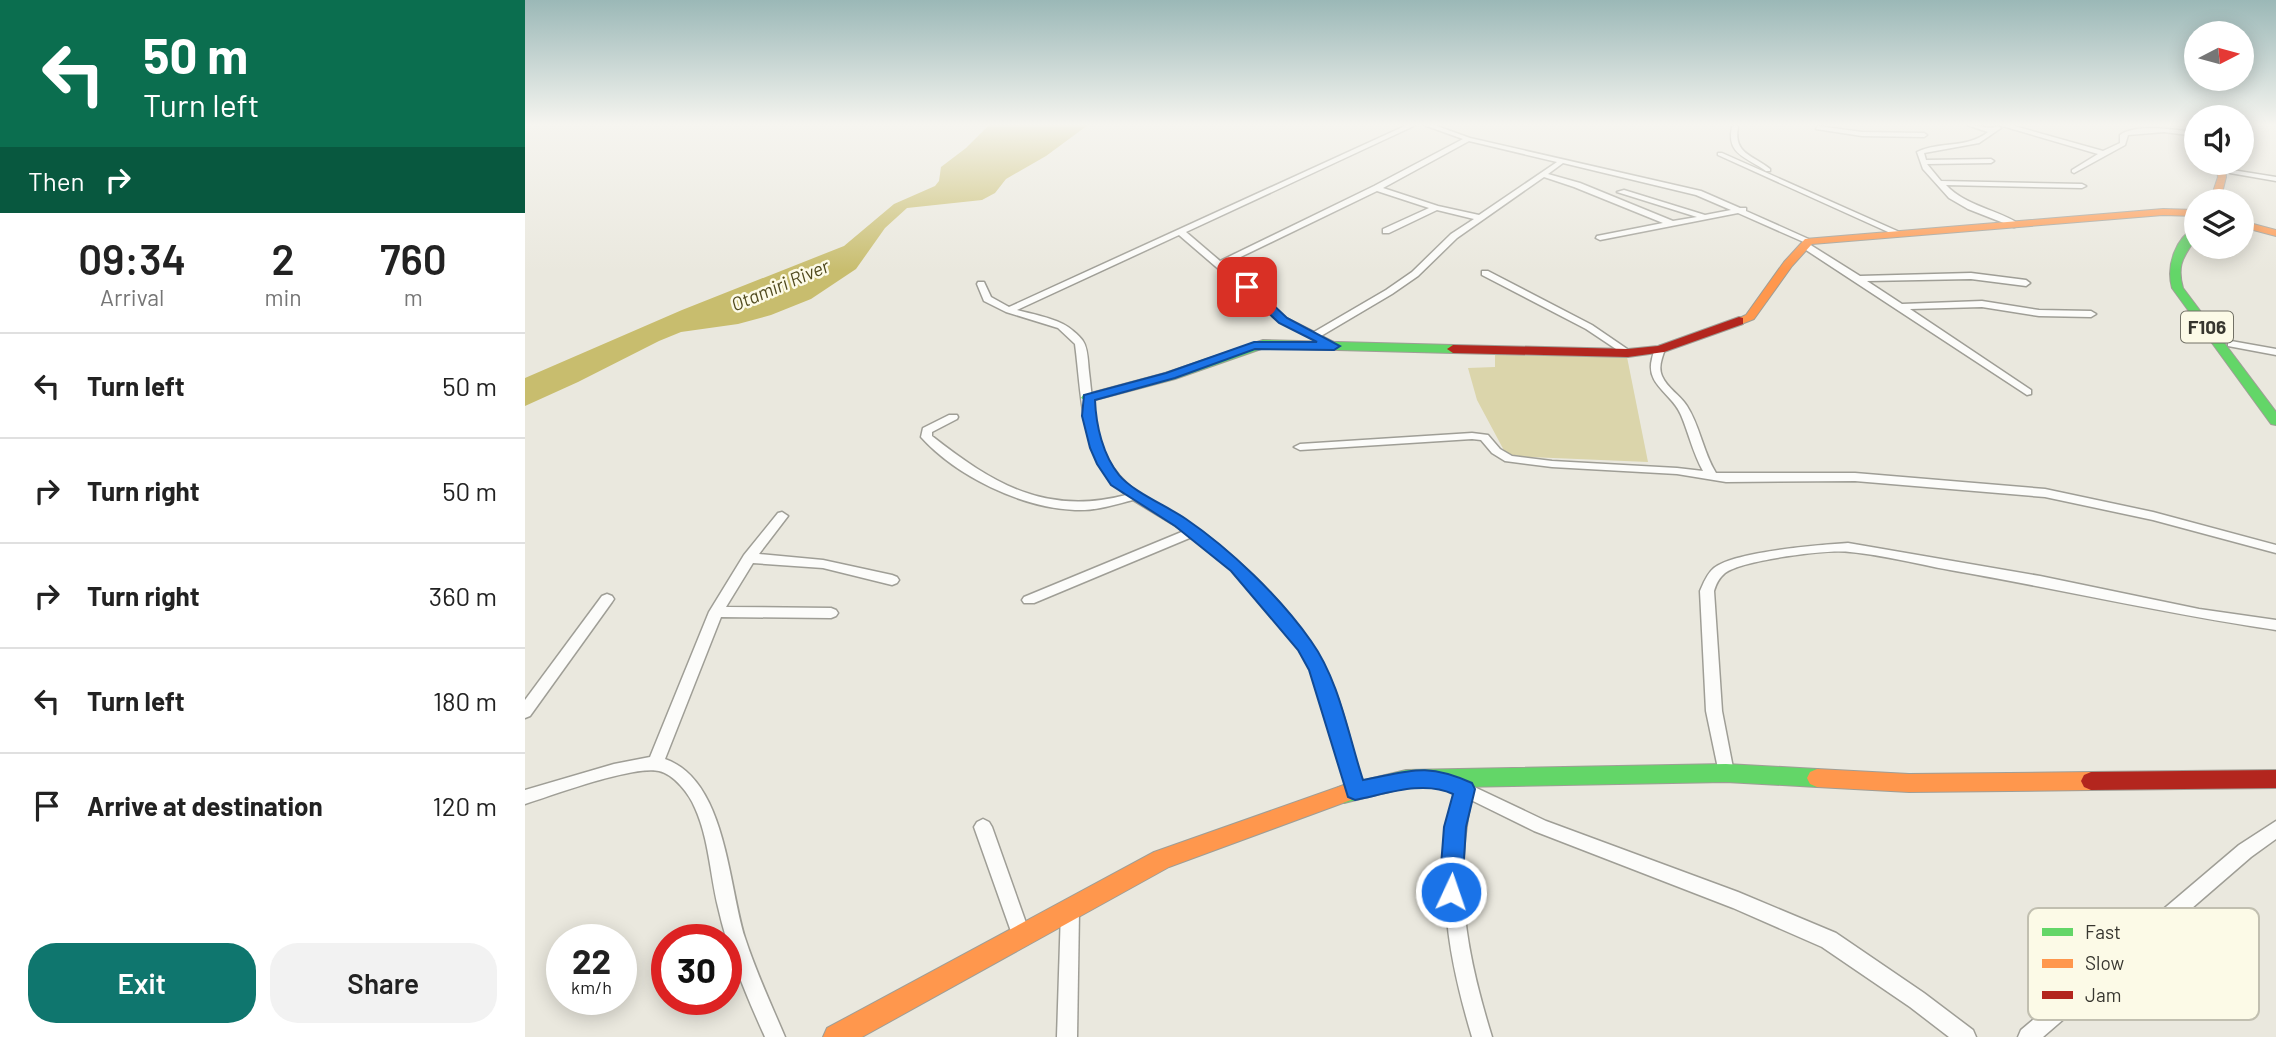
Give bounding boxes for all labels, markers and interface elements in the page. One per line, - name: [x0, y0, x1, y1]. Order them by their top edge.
- north arrow: [2184, 21, 2254, 91]
- map controls: [2184, 21, 2254, 259]
- text: 50 m: [143, 25, 248, 84]
- icon: left: [28, 28, 119, 119]
- text: Turn left: [143, 85, 260, 123]
- button: sound: [2184, 105, 2254, 175]
- icon: right: [99, 161, 137, 199]
- text: Then: [28, 165, 85, 196]
- button: layers: [2184, 189, 2254, 259]
- text: 09:34: [78, 233, 186, 283]
- text: 2: [272, 233, 295, 283]
- text: 760: [380, 233, 447, 283]
- water label: Otamiri River: [727, 253, 833, 315]
- pin: [1217, 257, 1277, 317]
- icon: arrive: [1228, 268, 1266, 306]
- text: Arrival: [100, 283, 164, 311]
- text: min: [264, 283, 302, 311]
- text: m: [404, 283, 423, 311]
- road number: F106: [2181, 312, 2233, 342]
- icon: left: [28, 367, 66, 405]
- text: Turn left: [87, 370, 185, 401]
- text: 50 m: [442, 370, 497, 401]
- icon: right: [28, 472, 66, 510]
- text: Turn right: [87, 475, 200, 506]
- text: 50 m: [442, 475, 497, 506]
- icon: right: [28, 577, 66, 615]
- text: Turn right: [87, 580, 200, 611]
- text: 360 m: [429, 580, 497, 611]
- icon: left: [28, 682, 66, 720]
- text: Turn left: [87, 685, 185, 716]
- text: 180 m: [433, 685, 497, 716]
- icon: arrive: [28, 787, 66, 825]
- text: Arrive at destination: [87, 790, 323, 821]
- text: 120 m: [433, 790, 497, 821]
- position arrow: [1414, 855, 1488, 929]
- legend: [2028, 908, 2259, 1020]
- text: Fast: [2085, 920, 2121, 943]
- speed limit sign: 30: [651, 924, 742, 1015]
- text: 22: [572, 939, 611, 981]
- button: Exit: [28, 943, 256, 1023]
- button: Share: [270, 943, 497, 1023]
- text: Slow: [2085, 951, 2124, 974]
- text: km/h: [571, 976, 612, 998]
- text: Jam: [2085, 983, 2121, 1006]

